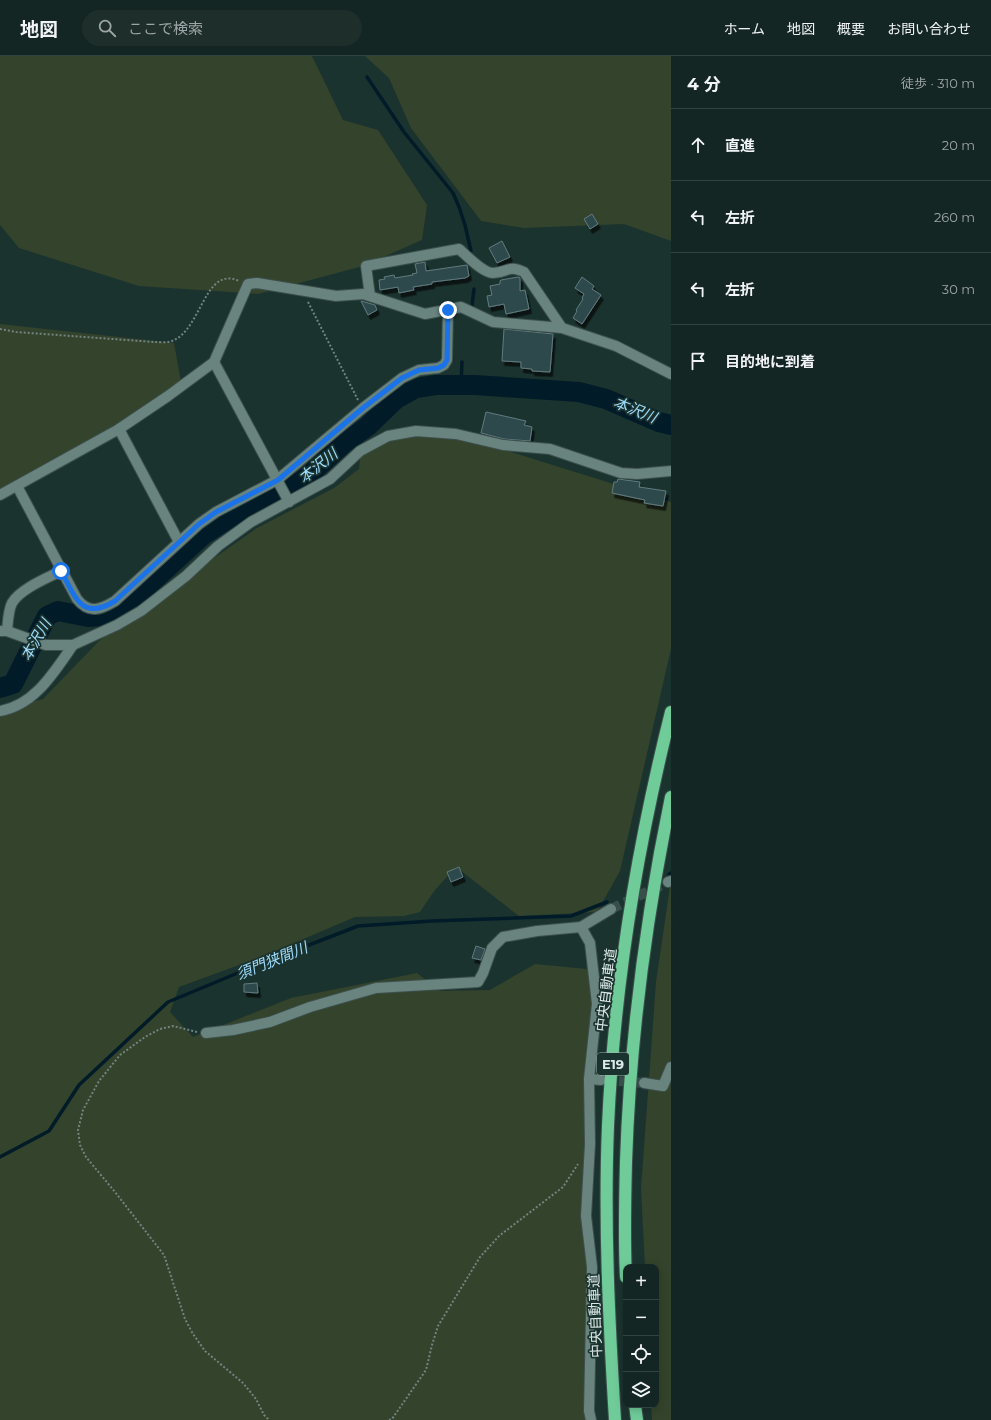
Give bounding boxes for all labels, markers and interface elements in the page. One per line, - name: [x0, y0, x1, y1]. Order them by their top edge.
- search box: [82, 10, 362, 46]
- icon: search: [96, 17, 118, 39]
- text: 地図: [20, 18, 58, 41]
- text: ここで検索: [128, 19, 203, 38]
- text: ホーム: [723, 20, 765, 38]
- text: 地図: [787, 20, 815, 38]
- text: 概要: [837, 20, 865, 38]
- text: お問い合わせ: [887, 20, 971, 38]
- text: 4 分: [687, 74, 721, 94]
- text: 徒歩 · 310 m: [901, 75, 975, 91]
- icon: ahead: [687, 134, 709, 156]
- text: 直進: [725, 136, 755, 155]
- text: 20 m: [942, 137, 975, 153]
- icon: left: [687, 206, 709, 228]
- text: 左折: [725, 208, 755, 227]
- text: 260 m: [934, 209, 975, 225]
- icon: left: [687, 278, 709, 300]
- text: 左折: [725, 280, 755, 299]
- text: 30 m: [942, 281, 975, 297]
- route end: [439, 301, 457, 319]
- icon: arrive: [687, 350, 709, 372]
- text: 目的地に到着: [725, 352, 815, 371]
- water label: 本沢川: [611, 392, 661, 428]
- water label: 本沢川: [294, 443, 343, 487]
- route start: [52, 562, 70, 580]
- water label: 本沢川: [16, 614, 56, 664]
- water label: 須門狭間川: [233, 937, 312, 983]
- street label: 中央自動車道: [592, 947, 620, 1033]
- road number: E19: [597, 1053, 629, 1075]
- map controls: [623, 1264, 659, 1408]
- button: +: [623, 1264, 659, 1300]
- street label: 中央自動車道: [585, 1274, 605, 1358]
- button: −: [623, 1300, 659, 1336]
- button: locate: [623, 1336, 659, 1372]
- button: layers: [623, 1372, 659, 1408]

